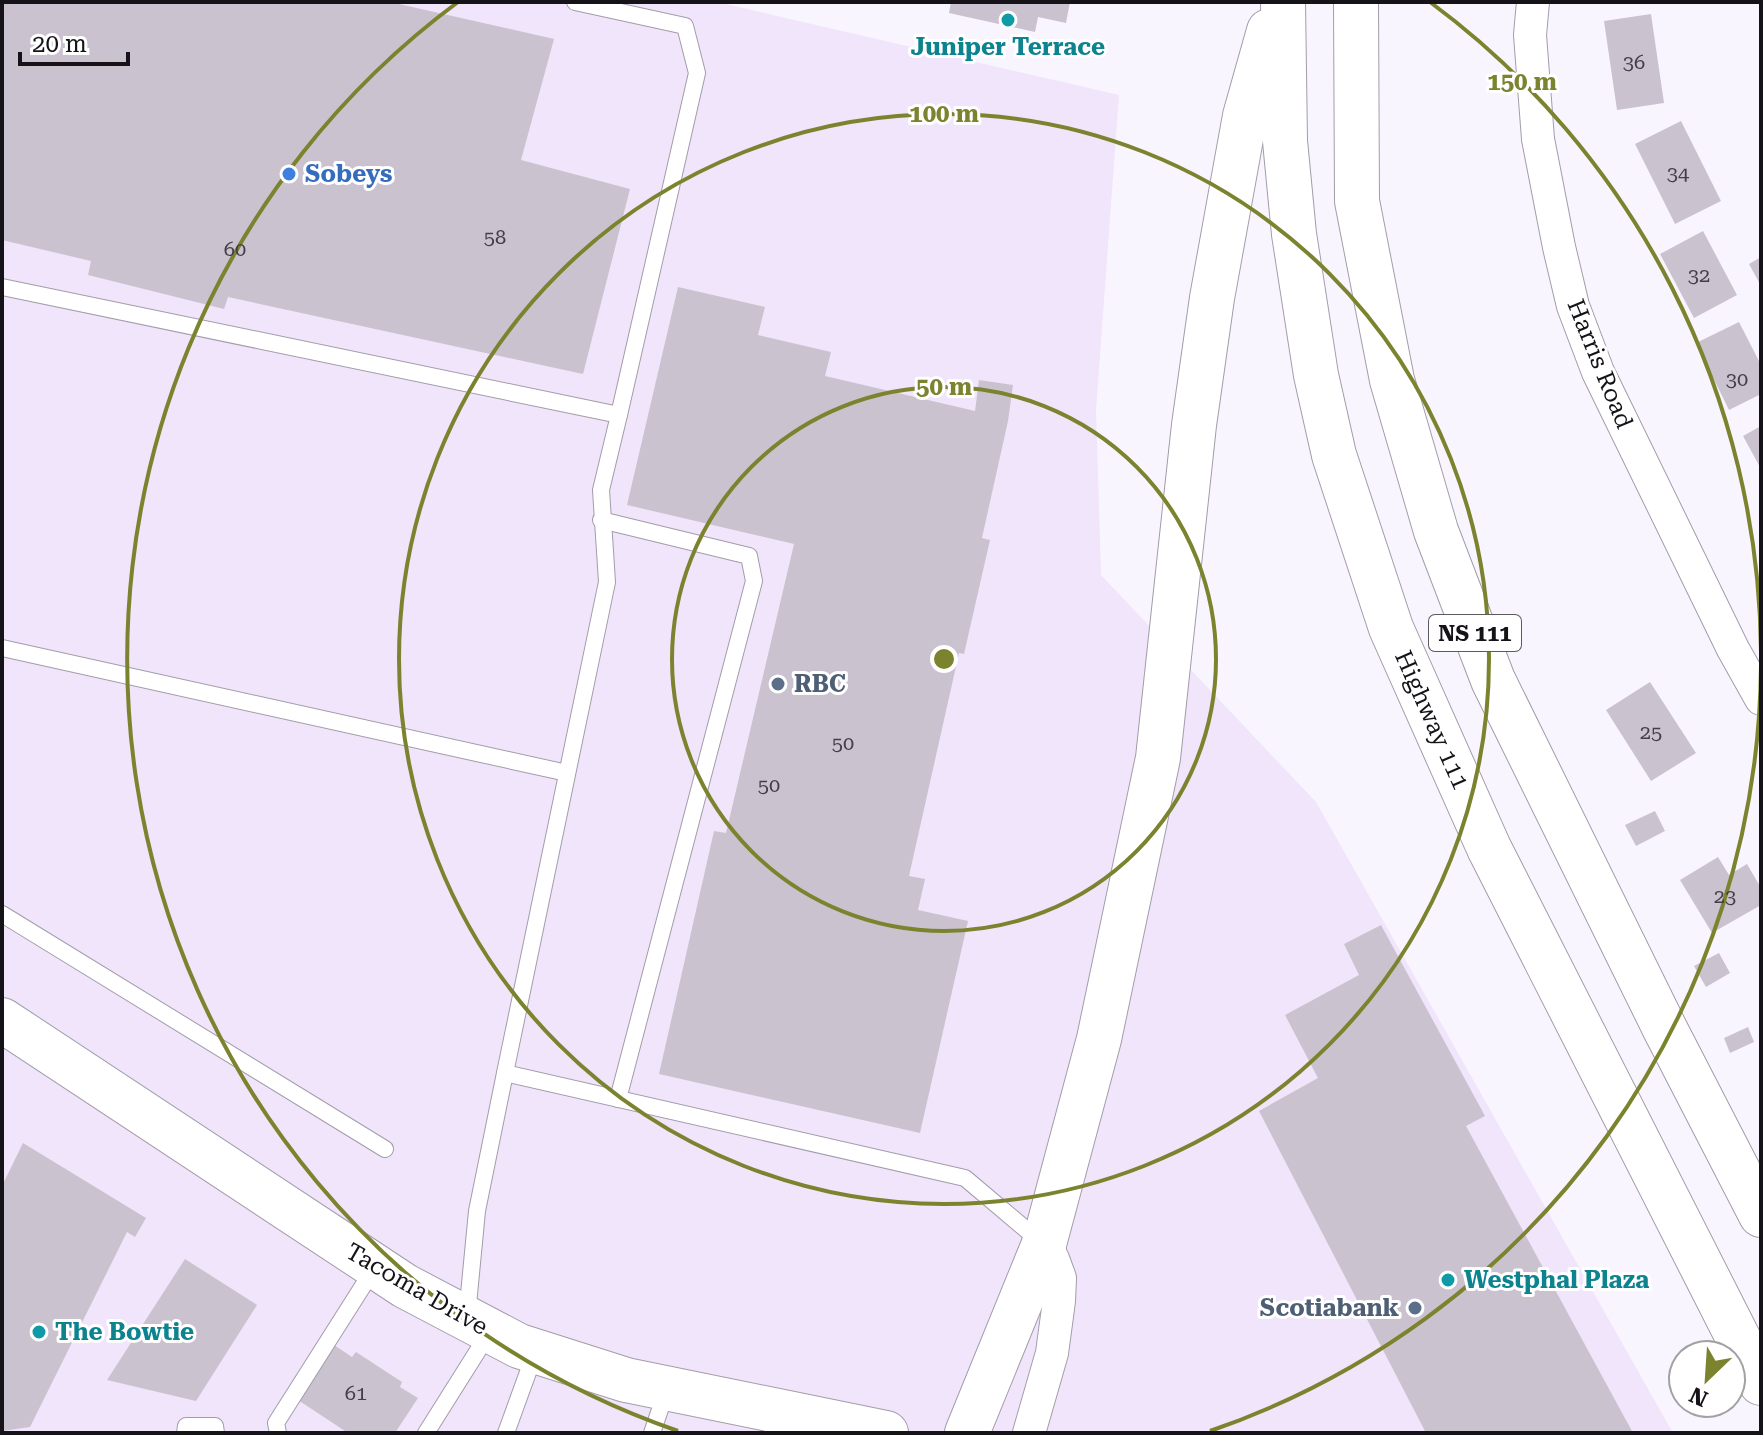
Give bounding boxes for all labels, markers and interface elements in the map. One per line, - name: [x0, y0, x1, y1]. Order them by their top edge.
- marker: Juniper Terrace: [999, 11, 1017, 29]
- scale bar: [20, 16, 128, 66]
- text: 20 m: [32, 30, 87, 58]
- place label: Juniper Terrace: [911, 33, 1105, 61]
- house number: 36: [1623, 50, 1645, 74]
- text: 150 m: [1487, 68, 1557, 96]
- text: 100 m: [909, 100, 979, 128]
- place label: Sobeys: [305, 160, 392, 188]
- house number: 34: [1667, 161, 1690, 185]
- marker: Sobeys: [280, 165, 298, 183]
- house number: 58: [484, 225, 506, 249]
- house number: 60: [224, 237, 246, 261]
- house number: 32: [1688, 263, 1710, 287]
- street label: Harris Road: [1561, 295, 1639, 433]
- house number: 30: [1726, 367, 1748, 391]
- text: 50 m: [916, 373, 972, 401]
- road number: NS 111: [1429, 615, 1521, 651]
- centre of rings: [930, 645, 958, 673]
- street label: Highway 111: [1389, 646, 1475, 794]
- place label: RBC: [794, 670, 846, 698]
- marker: RBC: [769, 675, 787, 693]
- house number: 25: [1640, 720, 1662, 744]
- house number: 50: [832, 731, 854, 755]
- house number: 50: [758, 773, 780, 797]
- house number: 23: [1714, 884, 1736, 908]
- street label: Tacoma Drive: [341, 1237, 493, 1341]
- place label: Westphal Plaza: [1464, 1266, 1649, 1294]
- marker: Westphal Plaza: [1439, 1271, 1457, 1289]
- place label: Scotiabank: [1260, 1294, 1399, 1322]
- marker: Scotiabank: [1406, 1299, 1424, 1317]
- place label: The Bowtie: [55, 1318, 194, 1346]
- marker: The Bowtie: [30, 1323, 48, 1341]
- north arrow: [1667, 1339, 1747, 1419]
- house number: 61: [345, 1381, 367, 1405]
- text: N: [1686, 1382, 1712, 1412]

